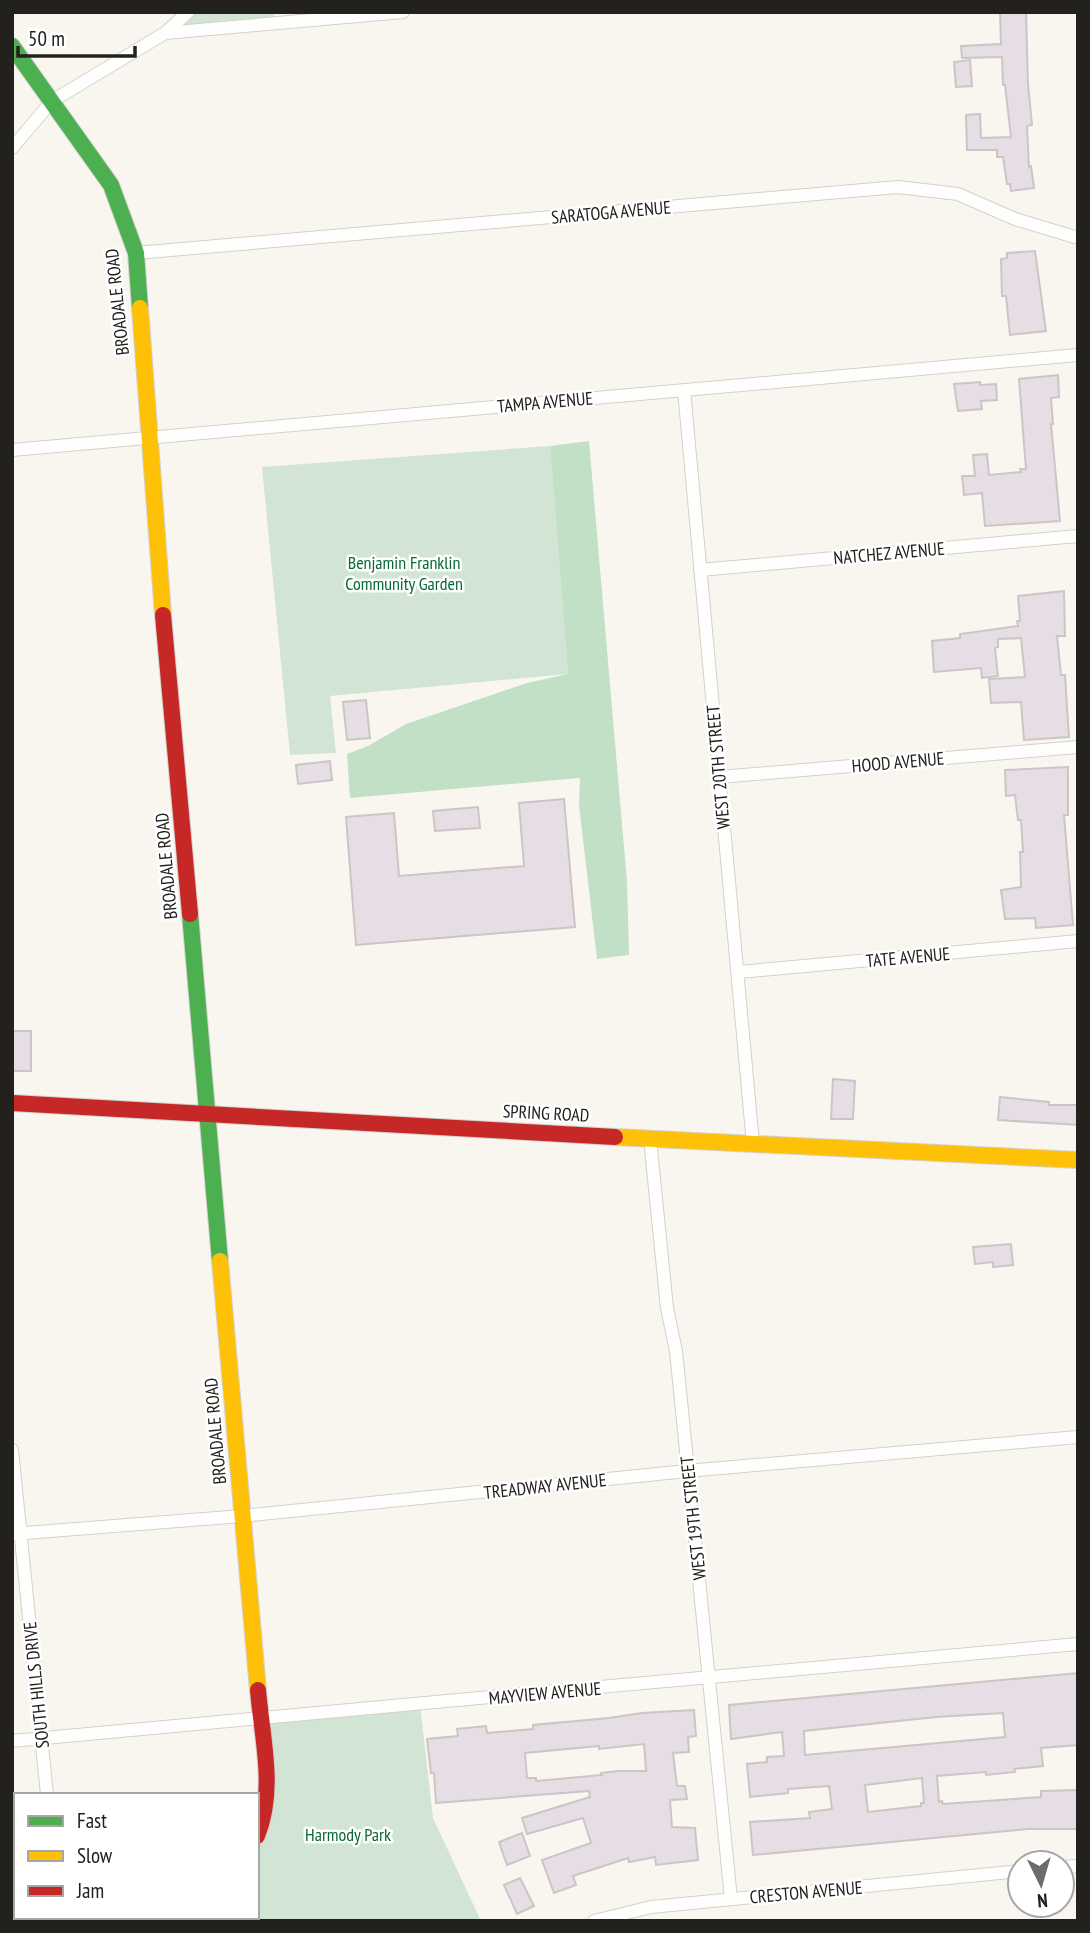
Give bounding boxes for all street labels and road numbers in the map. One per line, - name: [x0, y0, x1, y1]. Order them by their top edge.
- street label: SARATOGA AVENUE: [550, 195, 672, 229]
- street label: BROADALE ROAD: [100, 248, 134, 356]
- street label: TAMPA AVENUE: [496, 386, 594, 418]
- street label: NATCHEZ AVENUE: [832, 537, 946, 569]
- street label: WEST 20TH STREET: [701, 704, 735, 830]
- street label: HOOD AVENUE: [851, 746, 945, 778]
- street label: BROADALE ROAD: [150, 812, 182, 920]
- street label: TATE AVENUE: [865, 942, 951, 972]
- street label: SPRING ROAD: [502, 1099, 590, 1127]
- street label: BROADALE ROAD: [199, 1377, 231, 1485]
- street label: WEST 19TH STREET: [675, 1455, 711, 1581]
- street label: TREADWAY AVENUE: [483, 1468, 607, 1504]
- street label: SOUTH HILLS DRIVE: [18, 1621, 54, 1749]
- street label: MAYVIEW AVENUE: [488, 1677, 602, 1709]
- street label: CRESTON AVENUE: [749, 1876, 863, 1908]

